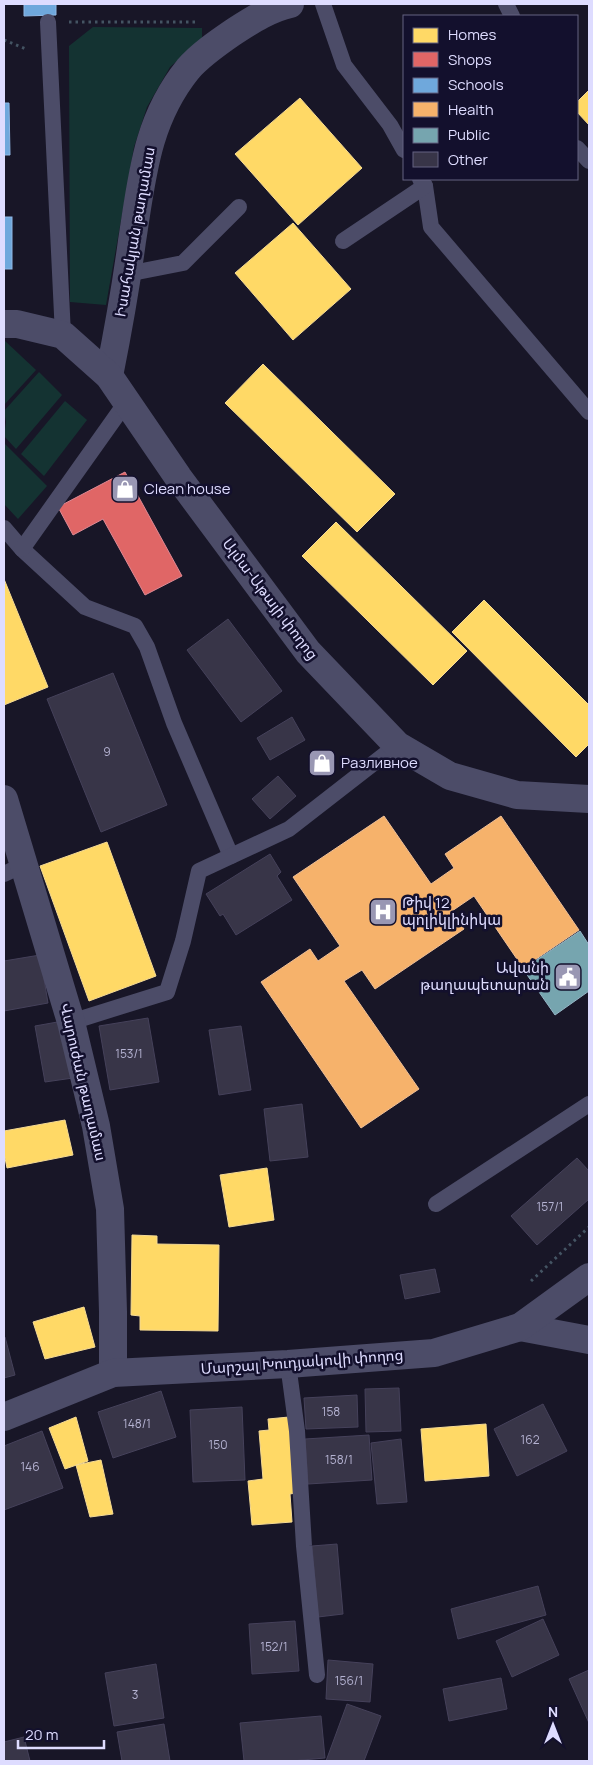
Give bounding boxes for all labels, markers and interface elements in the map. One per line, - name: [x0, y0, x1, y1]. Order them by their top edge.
- legend: [403, 15, 578, 180]
- text: Homes: [448, 24, 497, 45]
- text: Shops: [448, 49, 492, 70]
- text: Schools: [448, 74, 504, 95]
- text: Health: [448, 99, 494, 120]
- text: Public: [448, 124, 490, 145]
- street label: Իսահակյան թաղամաս: [109, 145, 160, 319]
- text: Other: [448, 149, 489, 170]
- shop icon: Clean house: [110, 474, 140, 504]
- place label: Clean house: [144, 478, 231, 499]
- street label: Ալմա-Աթայի փողոց: [218, 534, 323, 664]
- house number: 9: [103, 743, 111, 760]
- shop icon: Разливное: [307, 748, 337, 778]
- place label: Разливное: [341, 752, 418, 773]
- place label: Թիվ 12 պոլիկլինիկա: [402, 892, 501, 930]
- hospital icon: Թիվ 12 պոլիկլինիկա: [368, 897, 398, 927]
- place label: Ավանի թաղապետարան: [420, 957, 549, 995]
- public building icon: Ավանի թաղապետարան: [553, 962, 583, 992]
- street label: Վարուժան թաղամաս: [55, 1001, 112, 1163]
- house number: 153/1: [115, 1045, 143, 1062]
- house number: 157/1: [537, 1198, 563, 1215]
- street label: Մարշալ Խուդյակովի փողոց: [200, 1344, 404, 1379]
- house number: 158: [322, 1403, 340, 1420]
- house number: 148/1: [123, 1415, 151, 1432]
- house number: 162: [521, 1431, 540, 1448]
- house number: 150: [209, 1436, 227, 1453]
- house number: 158/1: [325, 1451, 353, 1468]
- house number: 146: [20, 1458, 40, 1475]
- house number: 152/1: [260, 1638, 288, 1655]
- house number: 156/1: [335, 1672, 363, 1689]
- house number: 3: [132, 1686, 138, 1703]
- north arrow: [528, 1700, 578, 1750]
- text: N: [548, 1702, 558, 1721]
- scale bar: [18, 1718, 104, 1750]
- text: 20 m: [25, 1724, 58, 1745]

